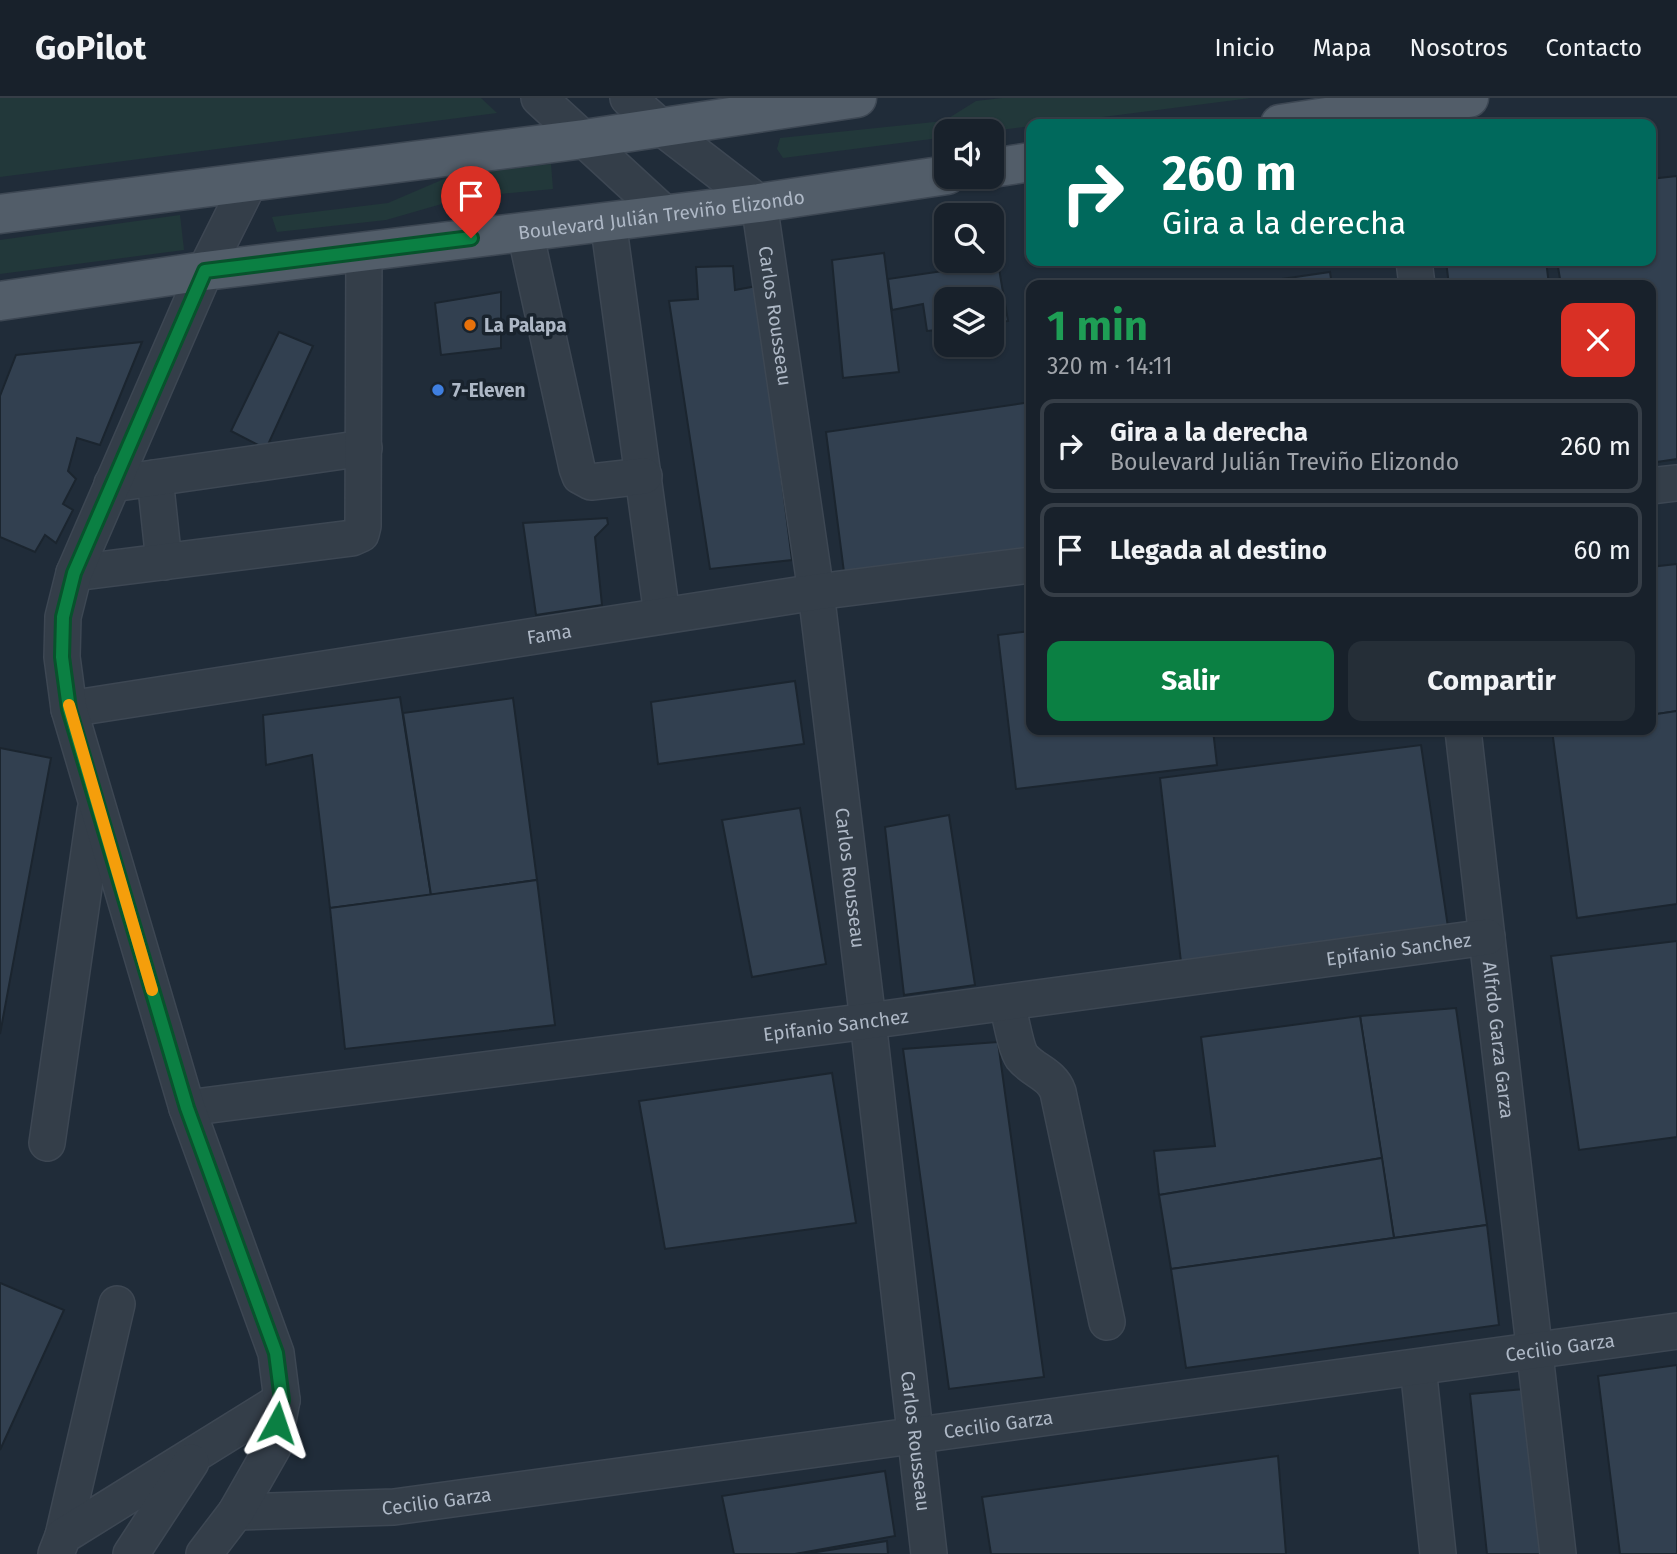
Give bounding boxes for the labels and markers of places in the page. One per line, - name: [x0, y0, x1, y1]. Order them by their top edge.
- pin: [441, 166, 501, 238]
- place label: La Palapa: [484, 314, 567, 337]
- marker: La Palapa: [462, 317, 478, 333]
- place label: 7-Eleven: [452, 379, 525, 402]
- marker: 7-Eleven: [430, 382, 446, 398]

